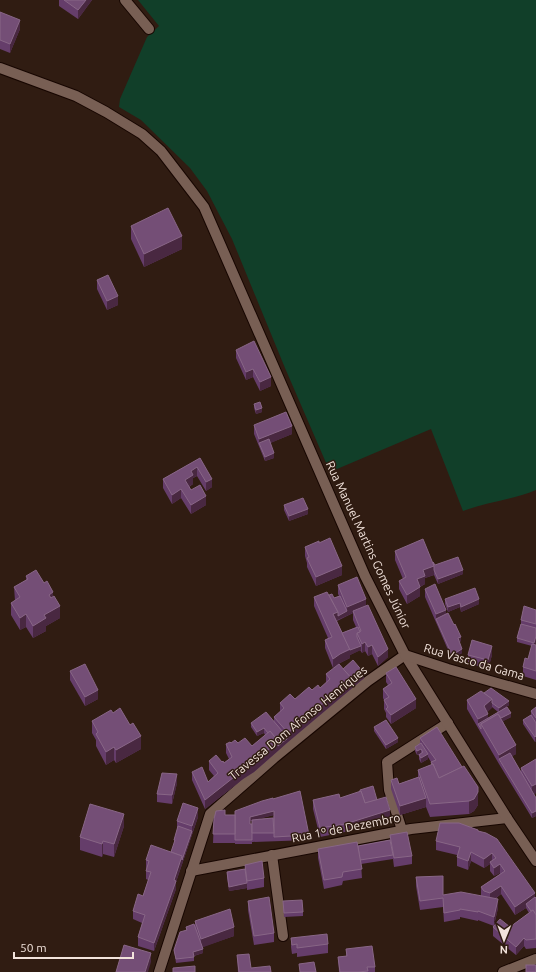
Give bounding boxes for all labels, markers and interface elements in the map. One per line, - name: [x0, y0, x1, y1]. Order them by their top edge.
- street label: Rua Manuel Martins Gomes Júnior: [324, 459, 413, 631]
- street label: Rua Vasco da Gama: [422, 641, 526, 682]
- street label: Travessa Dom Afonso Henriques: [226, 663, 369, 782]
- street label: Rua 1º de Dezembro: [290, 811, 401, 844]
- north arrow: [484, 920, 524, 960]
- scale bar: [14, 934, 133, 960]
- text: 50 m: [20, 941, 47, 954]
- text: N: [500, 944, 508, 956]

